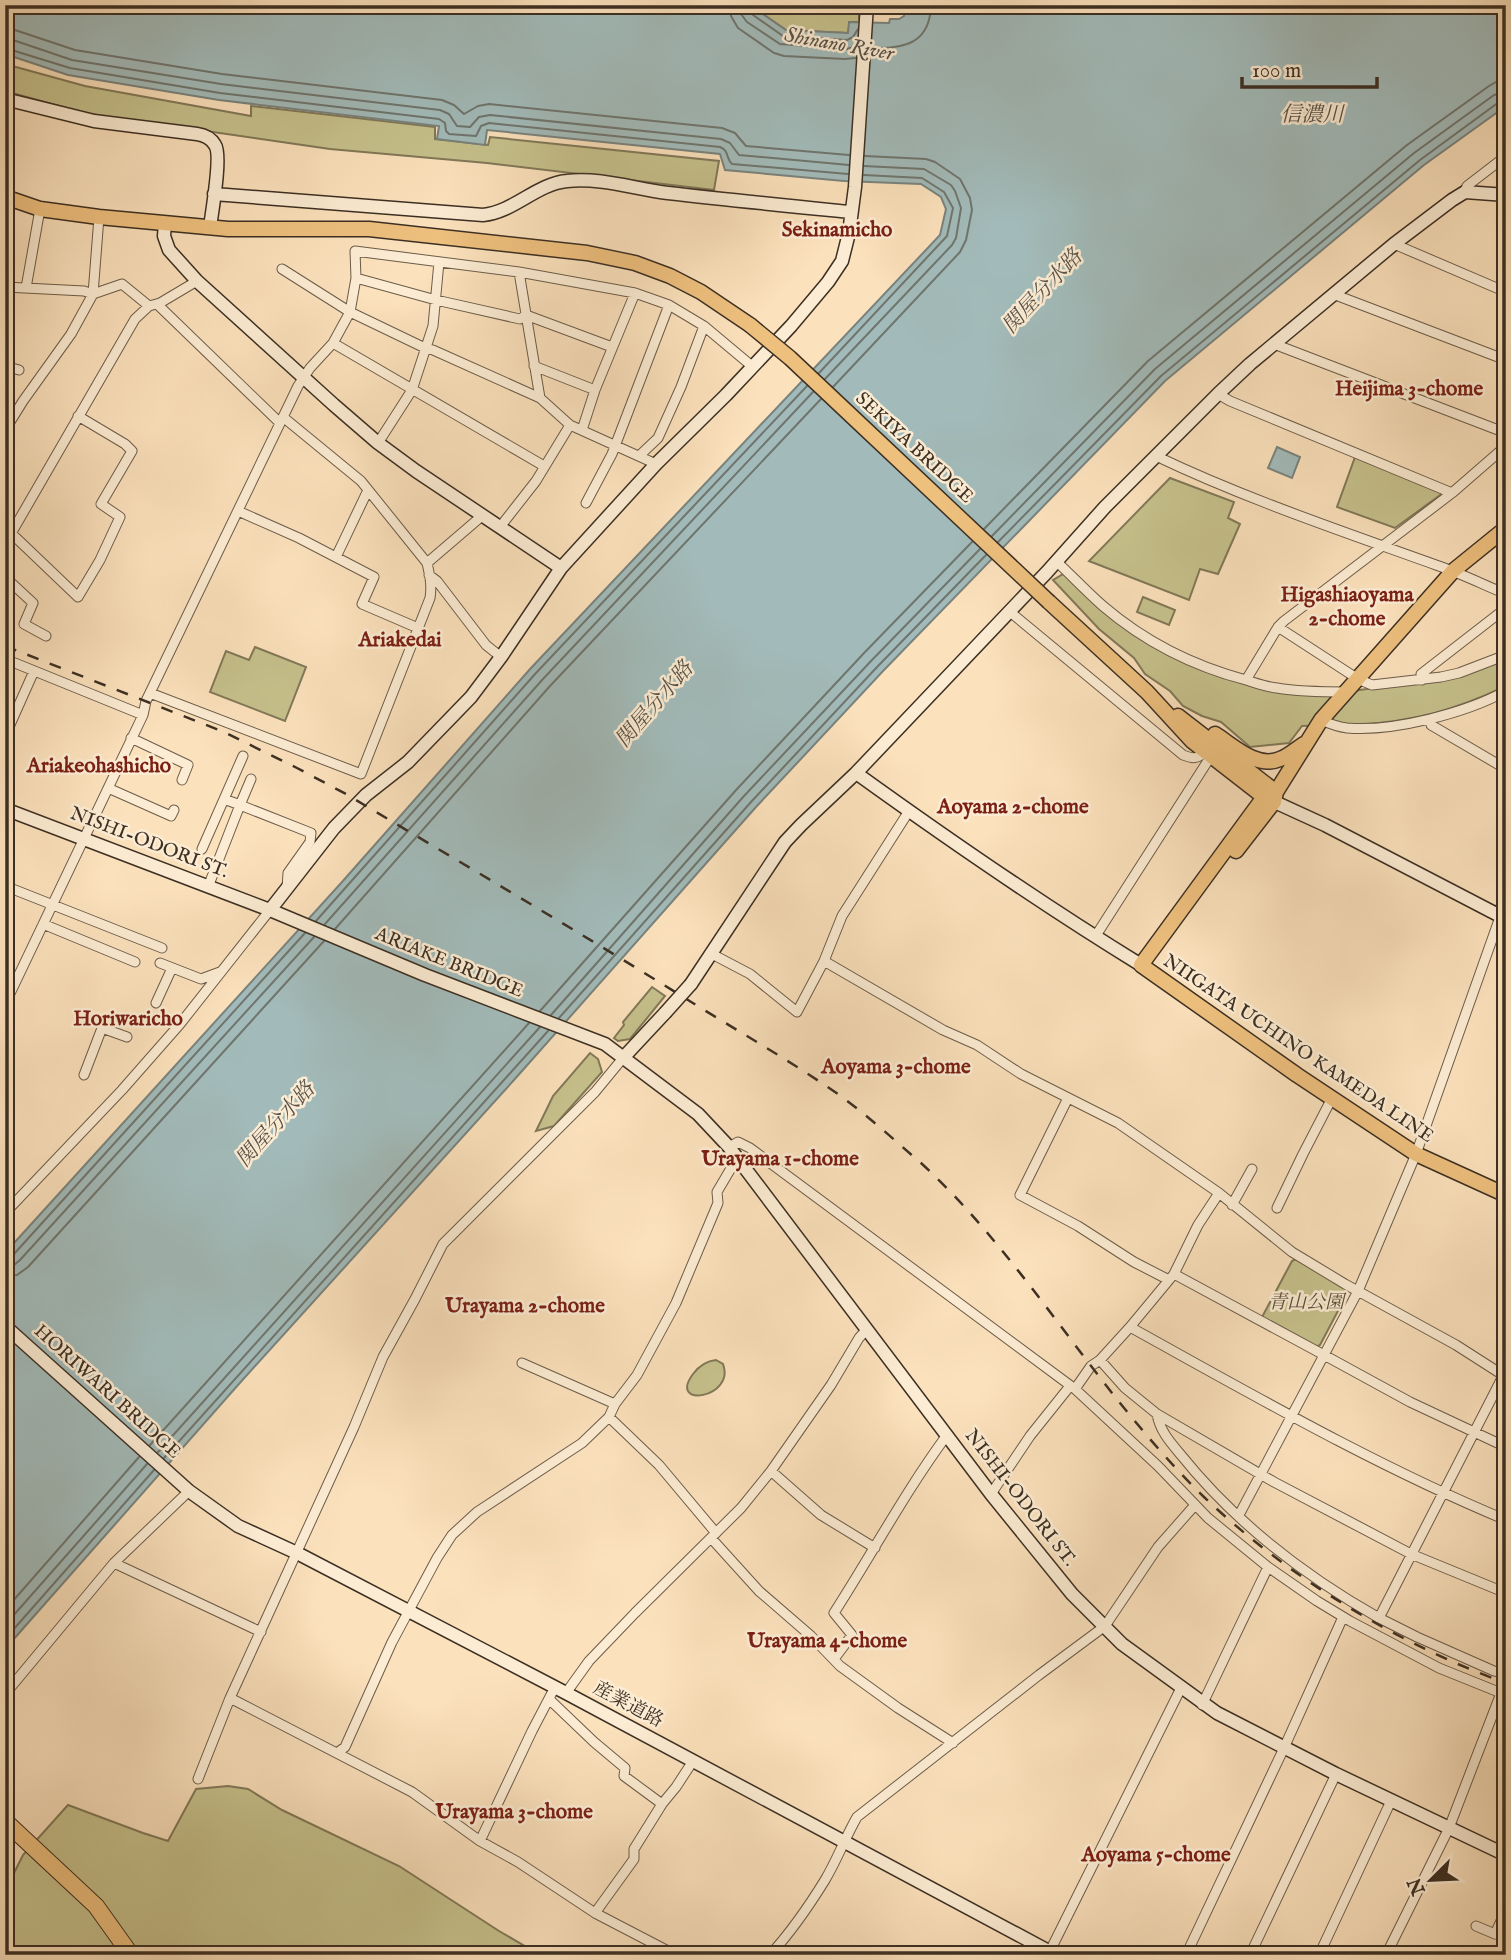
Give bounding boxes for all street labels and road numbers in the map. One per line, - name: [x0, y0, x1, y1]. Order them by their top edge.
- street label: SEKIYA BRIDGE: [850, 387, 978, 509]
- street label: NISHI-ODORI ST.: [66, 802, 232, 884]
- street label: ARIAKE BRIDGE: [370, 922, 527, 1004]
- street label: NIIGATA UCHINO KAMEDA LINE: [1158, 949, 1438, 1149]
- street label: HORIWARI BRIDGE: [29, 1320, 185, 1464]
- street label: NISHI-ODORI ST.: [959, 1425, 1081, 1571]
- street label: 産業道路: [589, 1677, 667, 1733]

